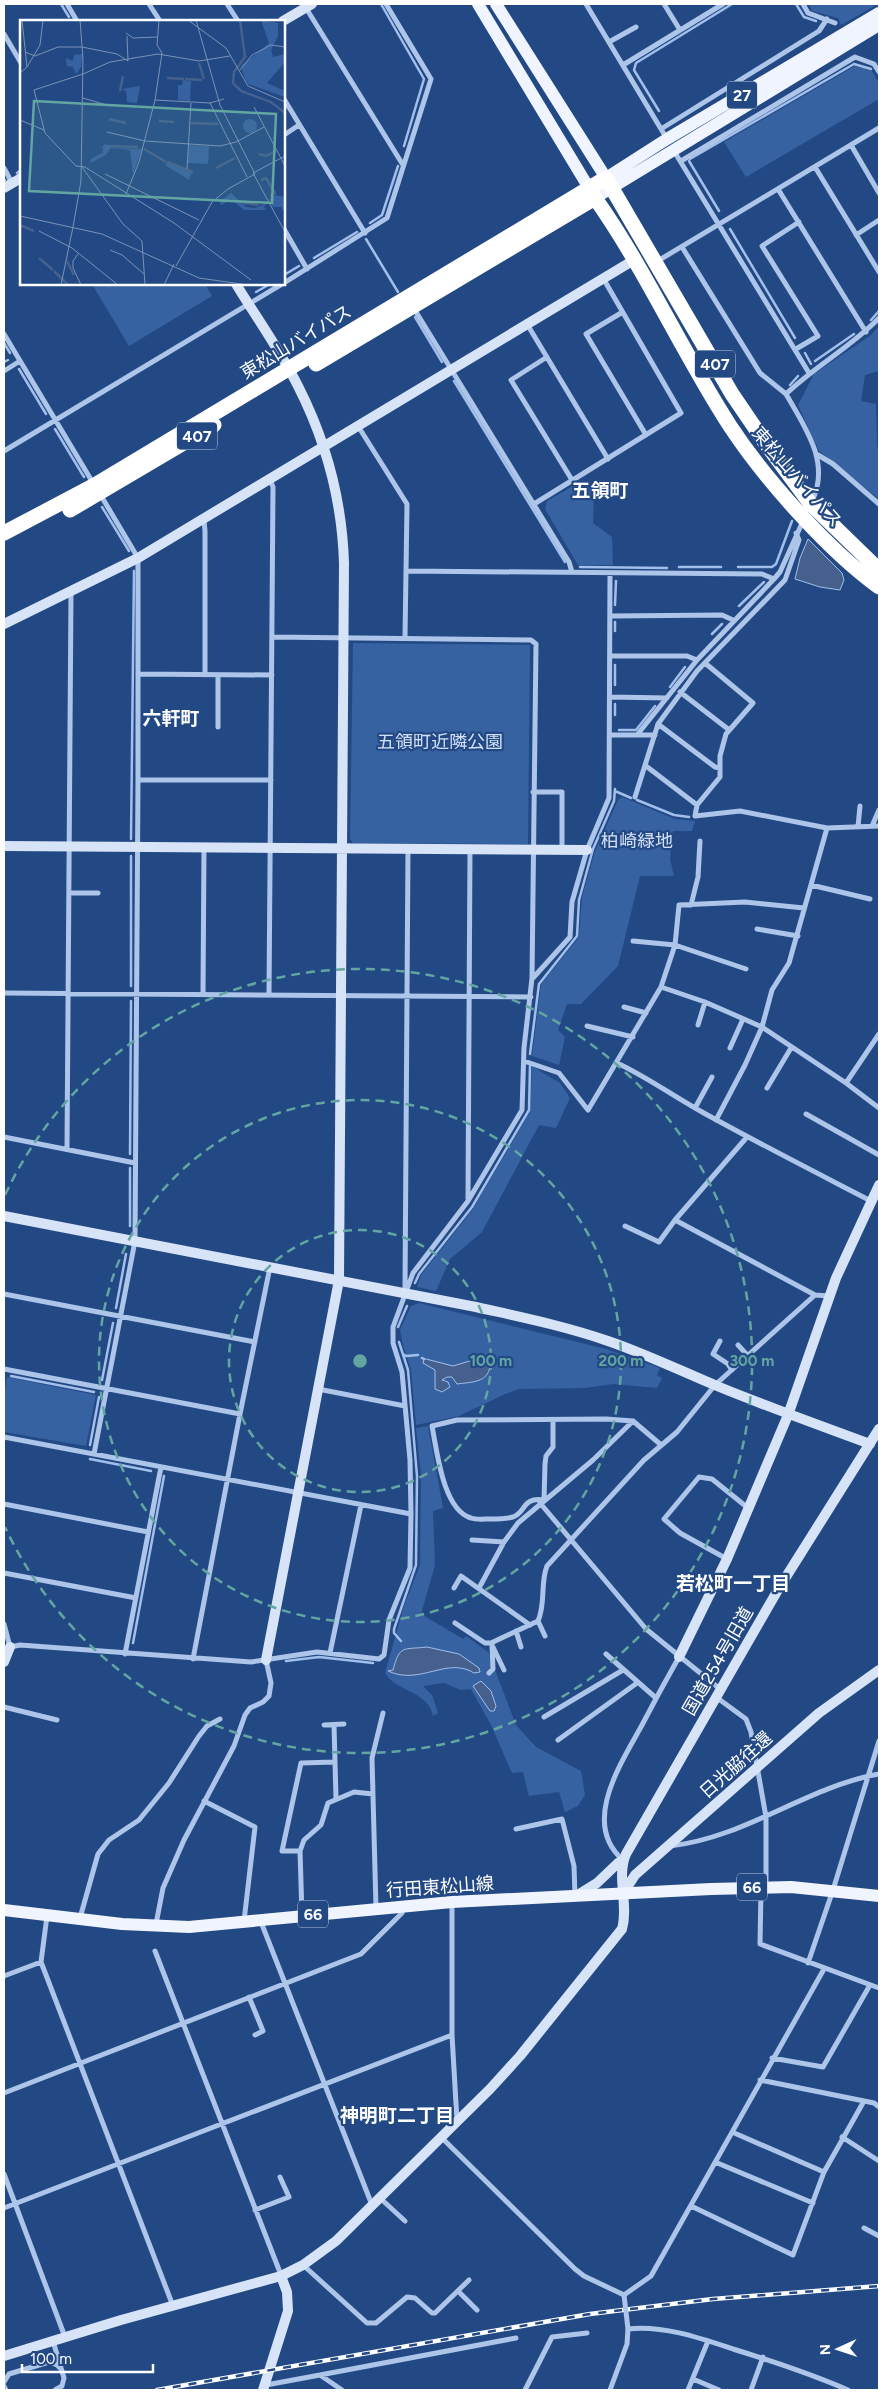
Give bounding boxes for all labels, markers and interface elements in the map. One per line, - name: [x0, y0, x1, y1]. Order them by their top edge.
- inset map: [20, 20, 285, 285]
- road number: 27: [727, 82, 757, 108]
- street label: 東松山バイパス: [236, 300, 356, 384]
- road number: 407: [695, 350, 735, 378]
- road number: 407: [177, 422, 217, 450]
- street label: 東松山バイパス: [747, 422, 847, 532]
- district label: 五領町: [571, 479, 629, 502]
- district label: 六軒町: [142, 707, 200, 730]
- park label: 五領町近隣公園: [377, 731, 503, 753]
- park label: 柏崎緑地: [601, 830, 673, 852]
- centre of rings: [351, 1352, 369, 1370]
- text: 100 m: [470, 1352, 512, 1370]
- text: 200 m: [599, 1352, 643, 1370]
- text: 300 m: [730, 1352, 774, 1370]
- district label: 若松町一丁目: [676, 1572, 790, 1595]
- street label: 国道254号旧道: [678, 1603, 758, 1719]
- street label: 日光脇往還: [695, 1727, 777, 1803]
- street label: 行田東松山線: [385, 1872, 495, 1902]
- road number: 66: [737, 1874, 767, 1900]
- road number: 66: [298, 1900, 328, 1928]
- district label: 神明町二丁目: [340, 2104, 454, 2127]
- north arrow: [813, 2324, 863, 2374]
- scale bar: [22, 2342, 154, 2374]
- text: N: [817, 2344, 834, 2356]
- text: 100 m: [30, 2350, 72, 2368]

